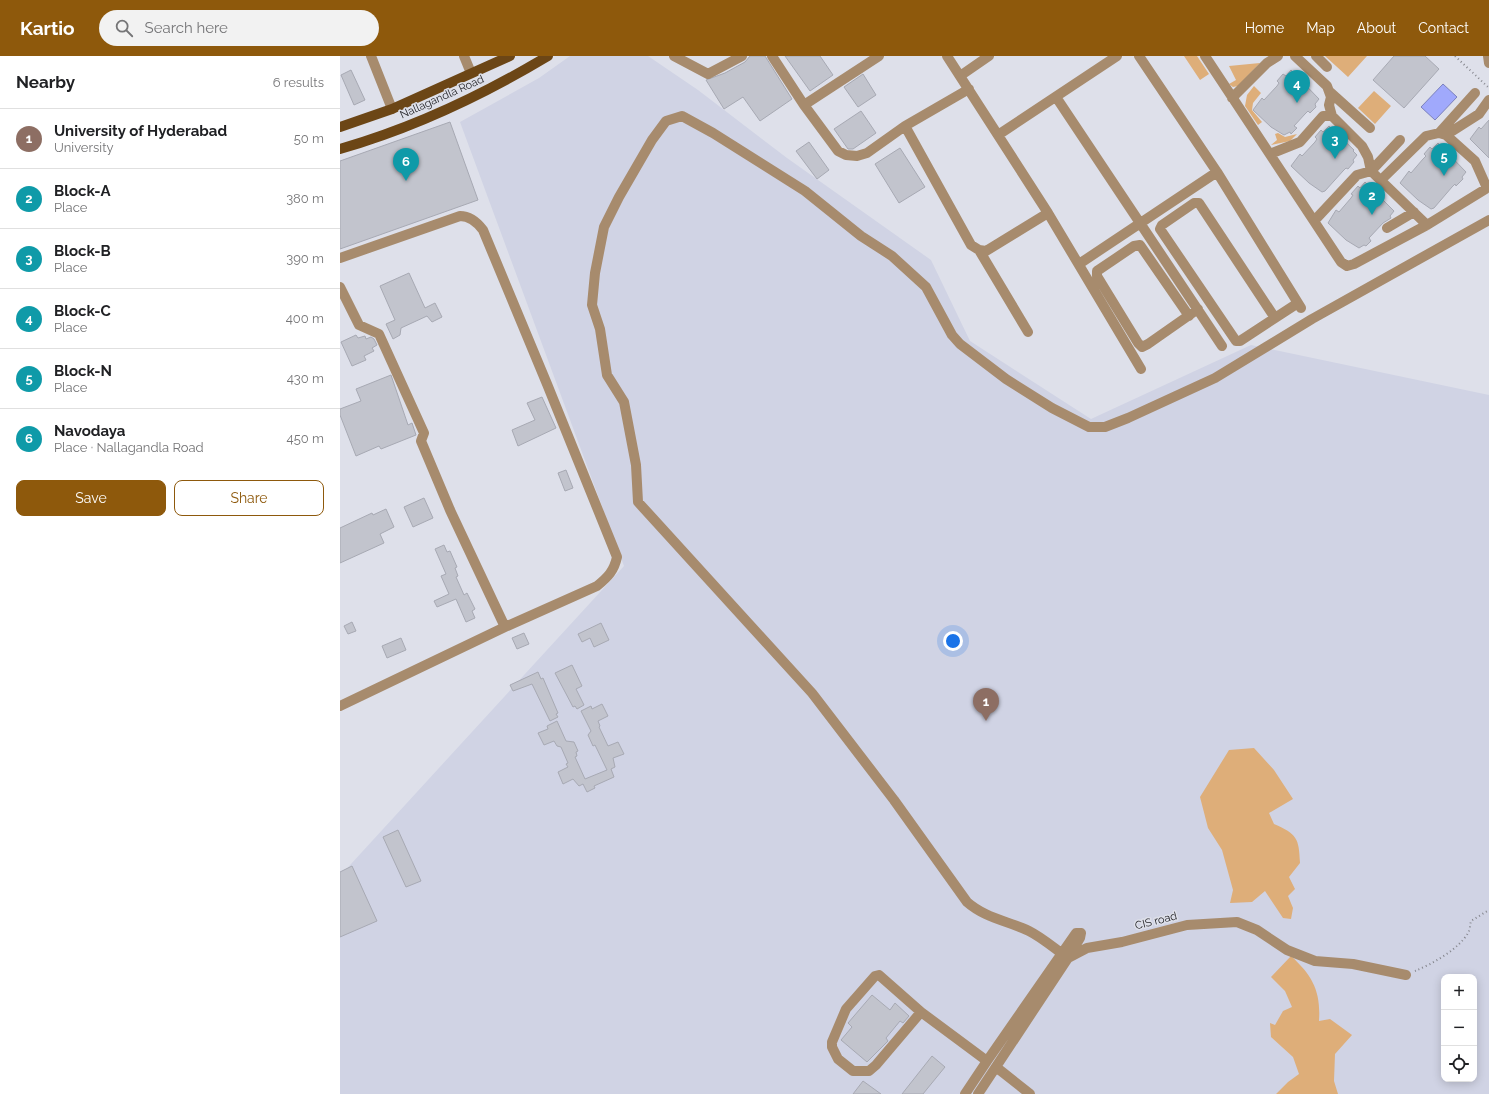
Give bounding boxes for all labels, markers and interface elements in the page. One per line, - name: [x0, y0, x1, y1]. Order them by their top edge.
- search box: [99, 10, 379, 46]
- text: Kartio: [20, 17, 75, 39]
- icon: search: [113, 17, 135, 39]
- text: Search here: [145, 19, 228, 37]
- text: Home: [1245, 20, 1284, 36]
- text: Map: [1306, 20, 1335, 36]
- text: About: [1357, 20, 1396, 36]
- text: Contact: [1418, 20, 1469, 36]
- pin: 4: [1284, 70, 1310, 103]
- text: Nearby: [16, 72, 75, 92]
- street label: Nallagandla Road: [398, 73, 486, 121]
- text: 6 results: [273, 75, 324, 90]
- text: University of Hyderabad: [54, 122, 227, 140]
- pin: 3: [1322, 126, 1348, 159]
- text: 1: [26, 131, 32, 146]
- text: 50 m: [294, 131, 324, 146]
- text: University: [54, 140, 114, 155]
- pin: 5: [1431, 143, 1457, 176]
- pin: 6: [393, 148, 419, 181]
- text: Block-A: [54, 182, 111, 200]
- pin: 2: [1359, 182, 1385, 215]
- text: 2: [25, 191, 33, 206]
- text: 380 m: [286, 191, 324, 206]
- text: Place: [54, 200, 87, 215]
- text: Block-B: [54, 242, 111, 260]
- text: 3: [25, 251, 33, 266]
- text: 390 m: [286, 251, 324, 266]
- text: Place: [54, 260, 87, 275]
- text: Block-C: [54, 302, 111, 320]
- text: 4: [25, 311, 33, 326]
- text: 400 m: [286, 311, 324, 326]
- text: Place: [54, 320, 87, 335]
- text: Block-N: [54, 362, 112, 380]
- text: 5: [25, 371, 33, 386]
- text: 430 m: [287, 371, 324, 386]
- text: Place: [54, 380, 87, 395]
- text: Navodaya: [54, 422, 125, 440]
- text: 6: [25, 431, 33, 446]
- text: 450 m: [287, 431, 324, 446]
- text: Place · Nallagandla Road: [54, 440, 204, 455]
- button: Save: [16, 480, 166, 516]
- button: Share: [174, 480, 324, 516]
- your location: [943, 631, 963, 651]
- pin: 1: [973, 688, 999, 721]
- street label: CIS road: [1134, 909, 1178, 932]
- map controls: [1441, 974, 1477, 1082]
- button: +: [1441, 974, 1477, 1010]
- button: −: [1441, 1010, 1477, 1046]
- button: locate: [1441, 1046, 1477, 1082]

